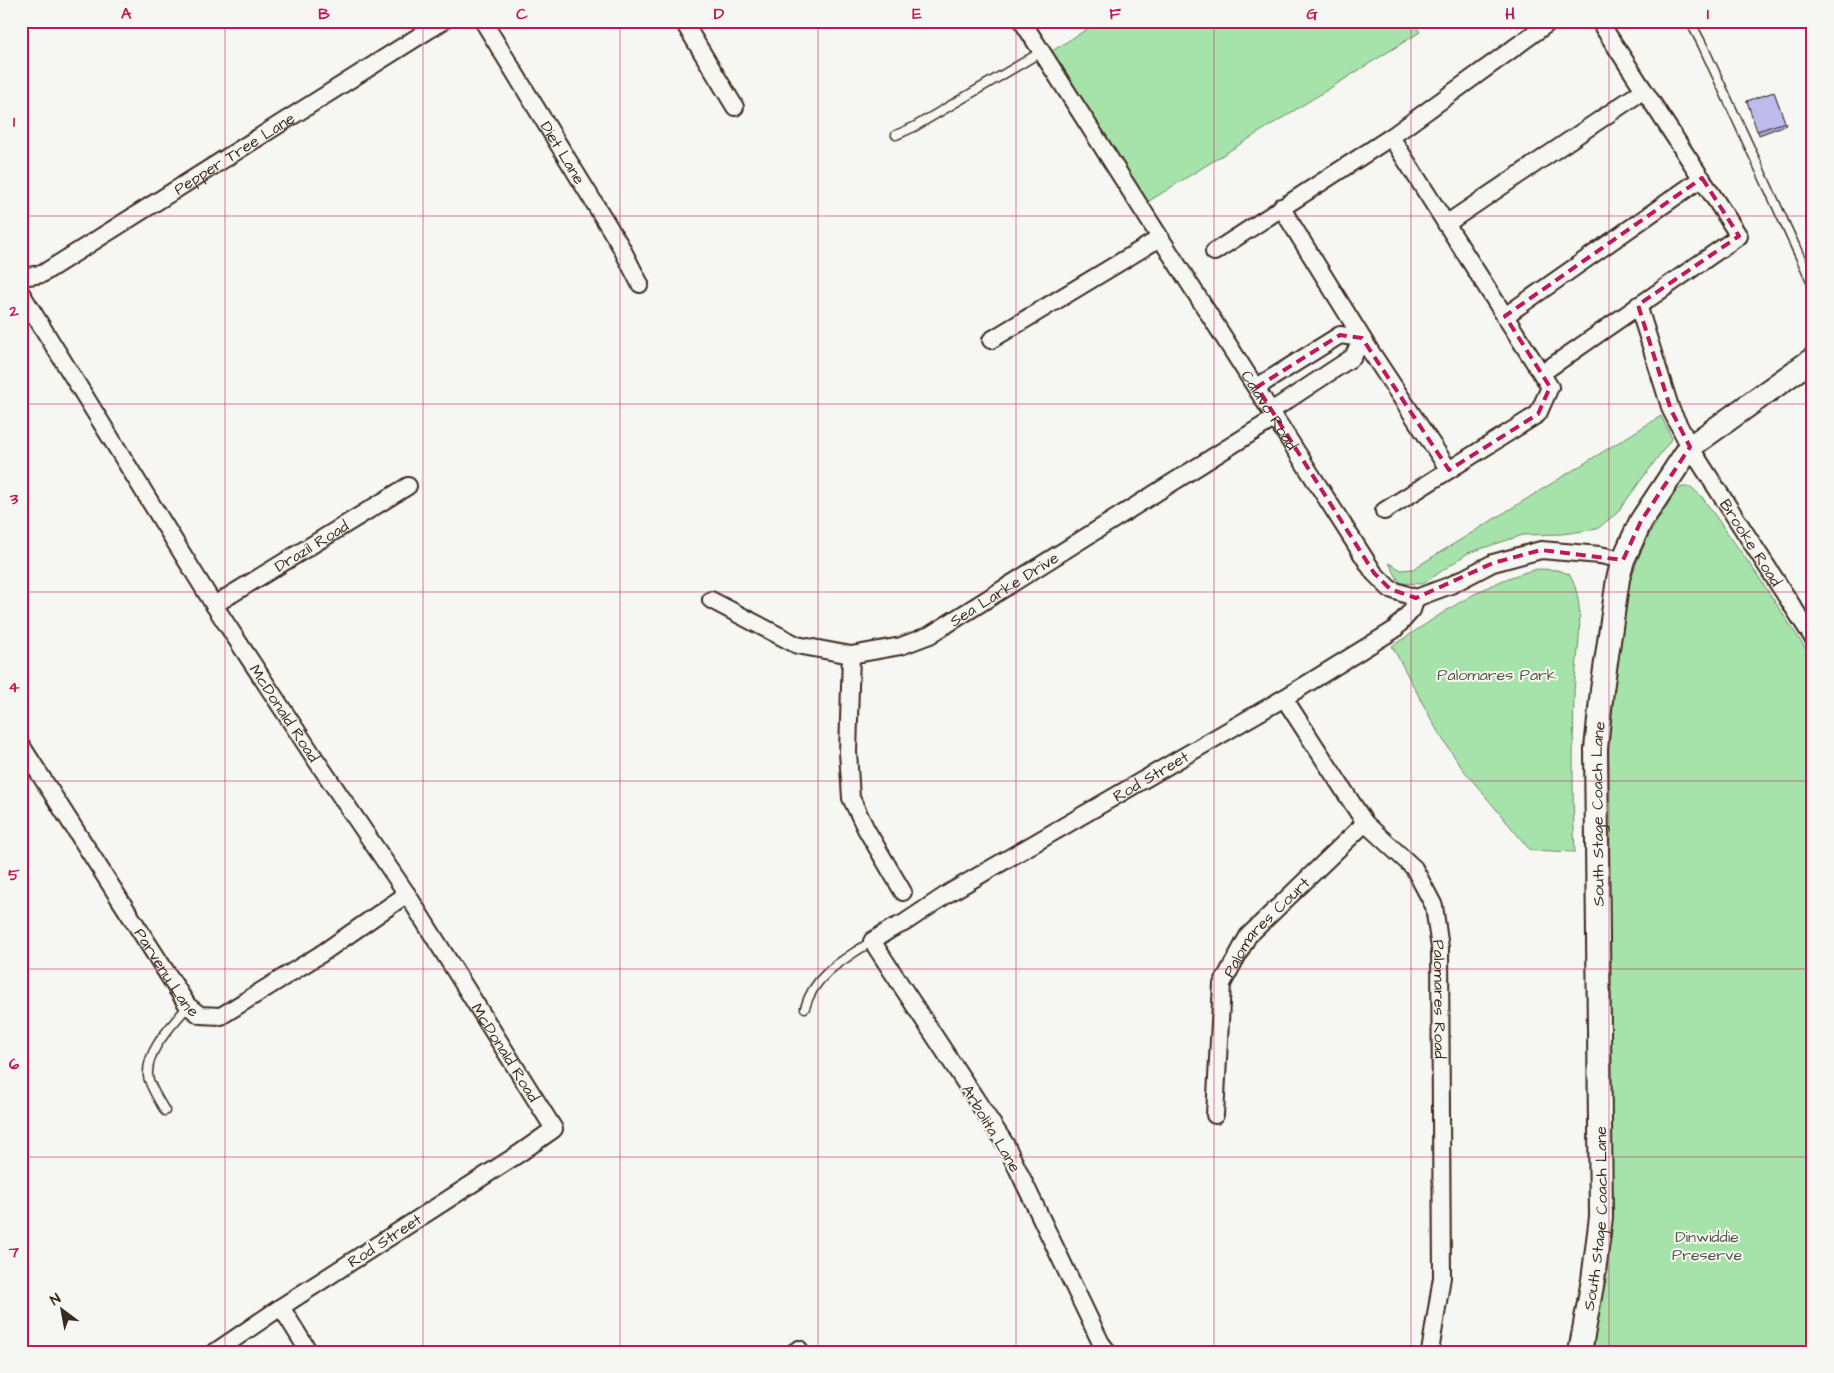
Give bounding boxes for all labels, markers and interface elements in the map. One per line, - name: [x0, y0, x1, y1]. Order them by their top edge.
- text: A: [121, 3, 132, 25]
- text: B: [318, 3, 330, 25]
- text: C: [516, 3, 528, 25]
- text: D: [714, 3, 725, 25]
- text: E: [912, 3, 922, 25]
- text: F: [1109, 3, 1121, 25]
- text: G: [1306, 3, 1318, 25]
- text: H: [1505, 3, 1515, 25]
- text: I: [1707, 3, 1709, 25]
- street label: Pepper Tree Lane: [170, 107, 299, 200]
- text: 1: [13, 111, 16, 133]
- street label: Diet Lane: [535, 117, 590, 189]
- text: 2: [8, 300, 19, 322]
- street label: Calavo Road: [1235, 366, 1303, 454]
- text: 3: [9, 488, 19, 510]
- street label: Brooke Road: [1714, 495, 1787, 591]
- street label: Drazil Road: [270, 515, 353, 577]
- street label: Sea Larke Drive: [946, 547, 1063, 632]
- street label: McDonald Road: [244, 660, 324, 767]
- park label: Palomares Park: [1437, 664, 1557, 686]
- text: 4: [9, 676, 20, 698]
- street label: South Stage Coach Lane: [1586, 720, 1611, 906]
- street label: Rod Street: [1109, 746, 1193, 807]
- text: 5: [8, 864, 20, 886]
- street label: Palomares Court: [1218, 872, 1315, 981]
- street label: Parvenu Lane: [129, 924, 203, 1023]
- street label: Palomares Road: [1427, 938, 1451, 1059]
- street label: McDonald Road: [466, 999, 544, 1106]
- text: 6: [9, 1053, 19, 1075]
- street label: Arbolita Lane: [956, 1080, 1026, 1177]
- street label: South Stage Coach Lane: [1578, 1126, 1613, 1312]
- street label: Rod Street: [343, 1208, 426, 1273]
- park label: Dinwiddie Preserve: [1672, 1226, 1742, 1266]
- text: 7: [8, 1241, 19, 1263]
- north arrow: [38, 1286, 88, 1336]
- text: N: [47, 1289, 65, 1311]

